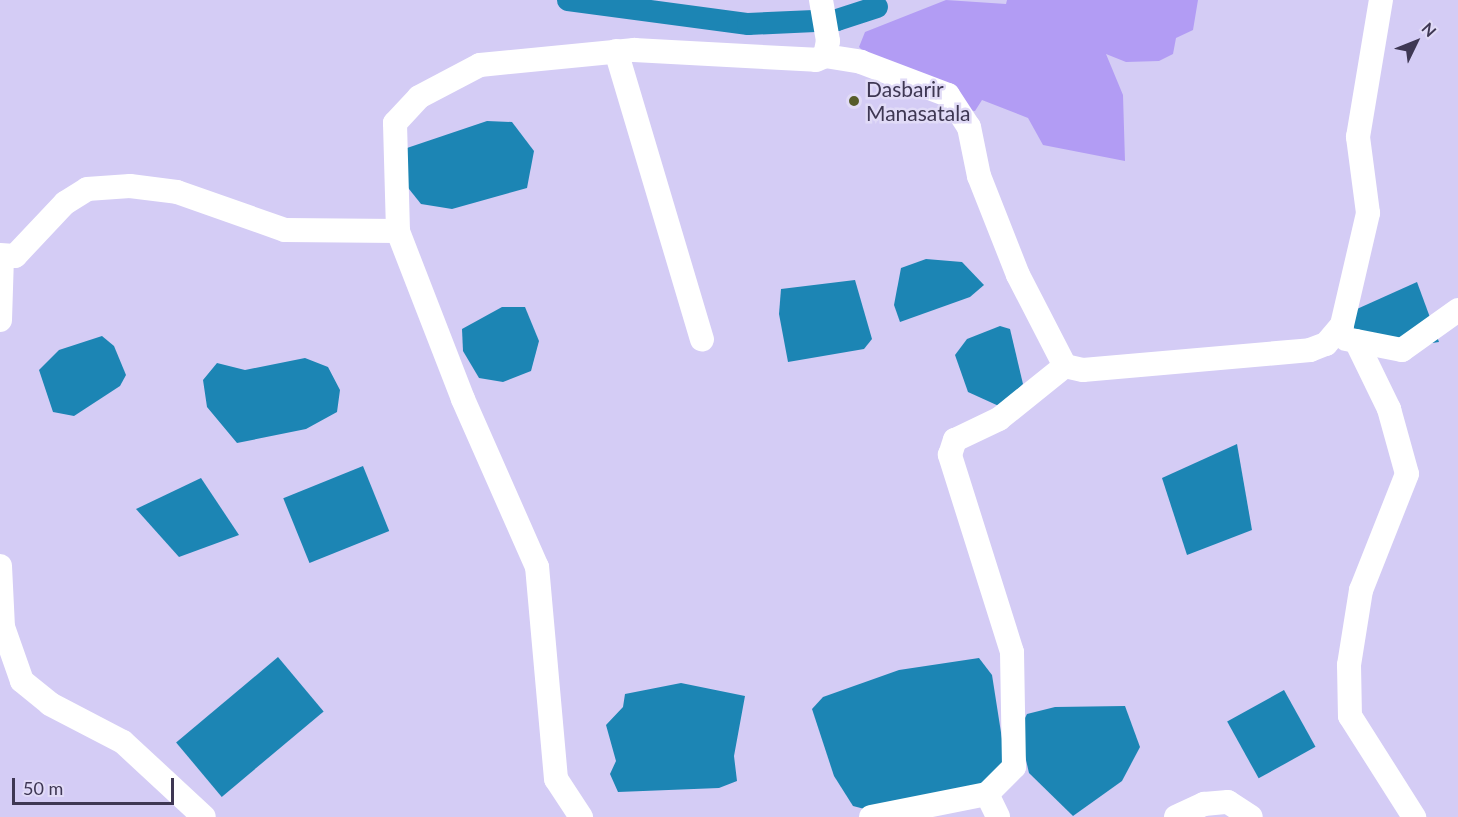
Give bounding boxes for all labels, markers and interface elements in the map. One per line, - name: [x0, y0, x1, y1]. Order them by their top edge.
- north arrow: [1386, 12, 1446, 72]
- text: N: [1418, 18, 1441, 40]
- place label: Dasbarir Manasatala: [866, 76, 971, 126]
- marker: Dasbarir Manasatala: [847, 94, 861, 108]
- scale bar: [15, 766, 177, 804]
- text: 50 m: [23, 777, 63, 799]

